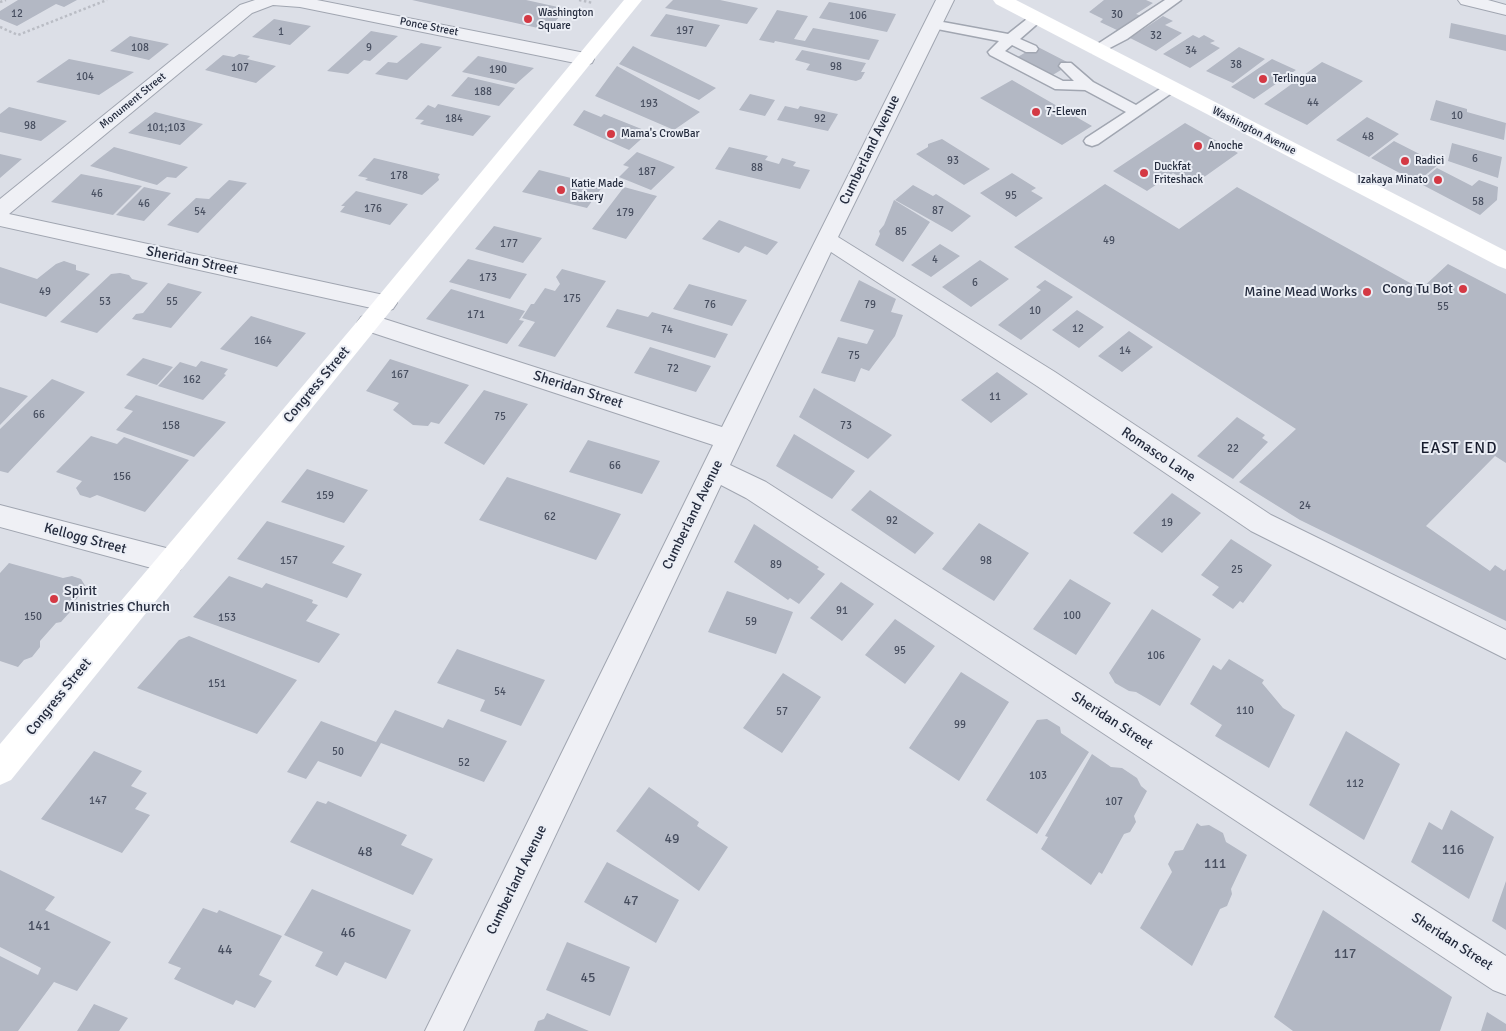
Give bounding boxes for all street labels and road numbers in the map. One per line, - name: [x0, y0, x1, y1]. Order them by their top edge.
- street label: Ponce Street: [399, 15, 459, 39]
- street label: Monument Street: [97, 70, 169, 132]
- street label: Cumberland Avenue: [836, 92, 904, 208]
- street label: Washington Avenue: [1210, 104, 1298, 158]
- street label: Sheridan Street: [145, 243, 239, 279]
- street label: Congress Street: [280, 343, 354, 427]
- street label: Sheridan Street: [531, 368, 625, 412]
- street label: Romasco Lane: [1118, 424, 1198, 486]
- street label: Cumberland Avenue: [659, 457, 727, 573]
- street label: Kellogg Street: [42, 520, 128, 558]
- street label: Congress Street: [23, 655, 95, 739]
- street label: Sheridan Street: [1068, 689, 1156, 753]
- street label: Cumberland Avenue: [483, 822, 551, 938]
- street label: Sheridan Street: [1408, 910, 1496, 974]

